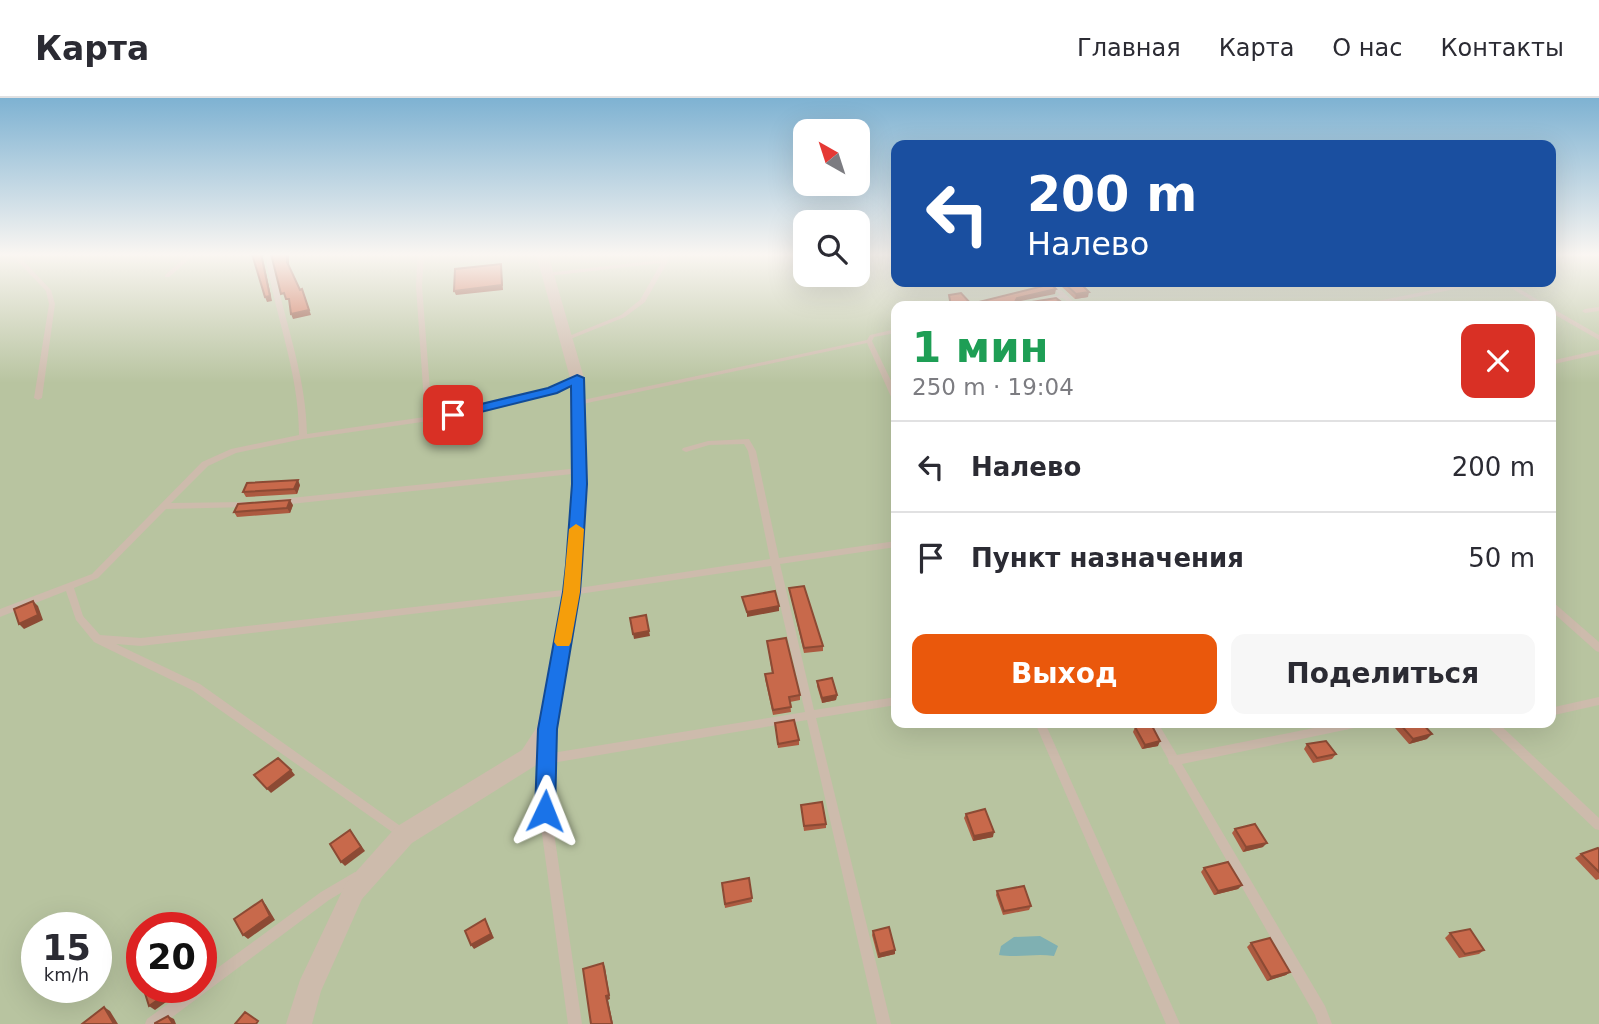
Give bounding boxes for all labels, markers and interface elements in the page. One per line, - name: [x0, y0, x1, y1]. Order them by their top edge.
- text: Карта: [35, 29, 149, 68]
- text: Главная: [1077, 34, 1181, 62]
- text: Карта: [1219, 34, 1294, 62]
- text: О нас: [1332, 34, 1402, 62]
- text: Контакты: [1440, 34, 1564, 62]
- north arrow: [793, 119, 870, 196]
- map controls: [793, 119, 870, 287]
- text: 200 m: [1027, 166, 1197, 223]
- icon: left: [912, 168, 1003, 259]
- button: search: [793, 210, 870, 287]
- text: Налево: [1027, 225, 1149, 263]
- text: 1 мин: [912, 323, 1049, 372]
- button: close: [1461, 324, 1535, 398]
- text: 250 m · 19:04: [912, 374, 1074, 400]
- pin: [423, 385, 483, 445]
- icon: arrive: [434, 396, 472, 434]
- icon: left: [912, 448, 950, 486]
- text: Налево: [971, 452, 1081, 482]
- text: 200 m: [1452, 452, 1535, 482]
- icon: arrive: [912, 539, 950, 577]
- text: Пункт назначения: [971, 543, 1244, 573]
- text: 50 m: [1468, 543, 1535, 573]
- button: Выход: [912, 634, 1217, 714]
- button: Поделиться: [1231, 634, 1535, 714]
- position arrow: [508, 774, 582, 848]
- speed limit sign: 20: [126, 912, 217, 1003]
- text: 15: [42, 928, 91, 968]
- text: km/h: [44, 964, 89, 985]

